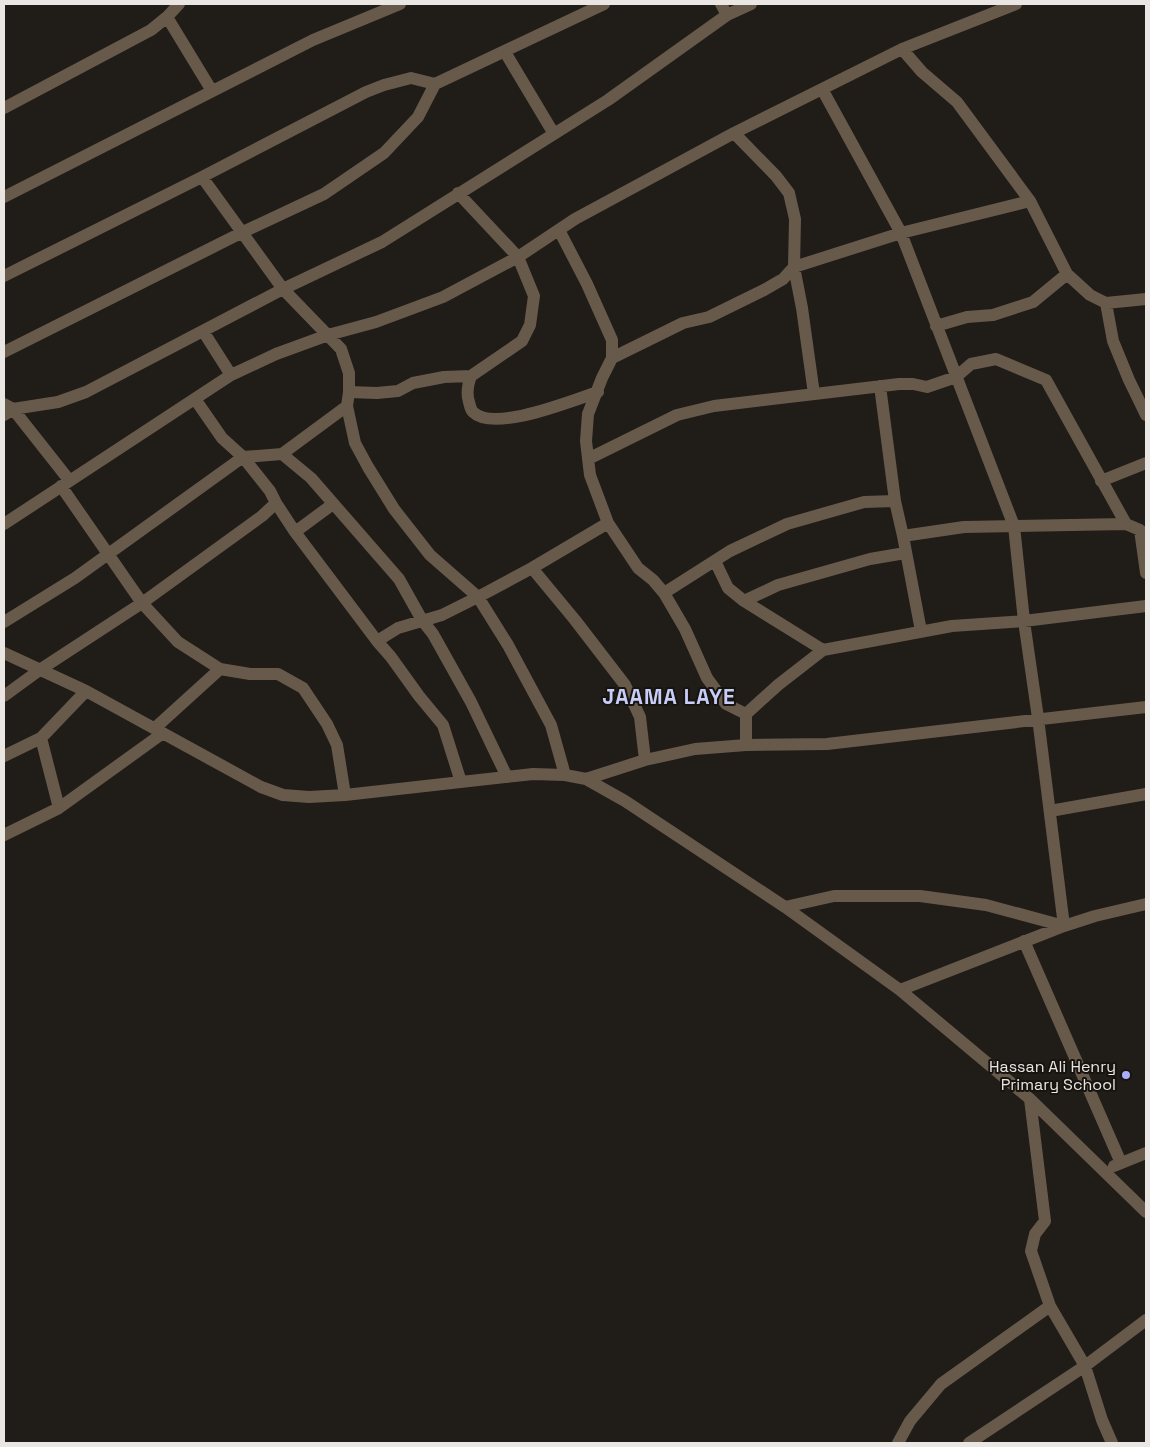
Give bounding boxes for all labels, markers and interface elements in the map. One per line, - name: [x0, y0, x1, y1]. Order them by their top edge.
- district label: JAAMA LAYE: [602, 683, 736, 710]
- place label: Hassan Ali Henry Primary School: [989, 1056, 1116, 1095]
- marker: Hassan Ali Henry Primary School: [1120, 1069, 1132, 1081]

